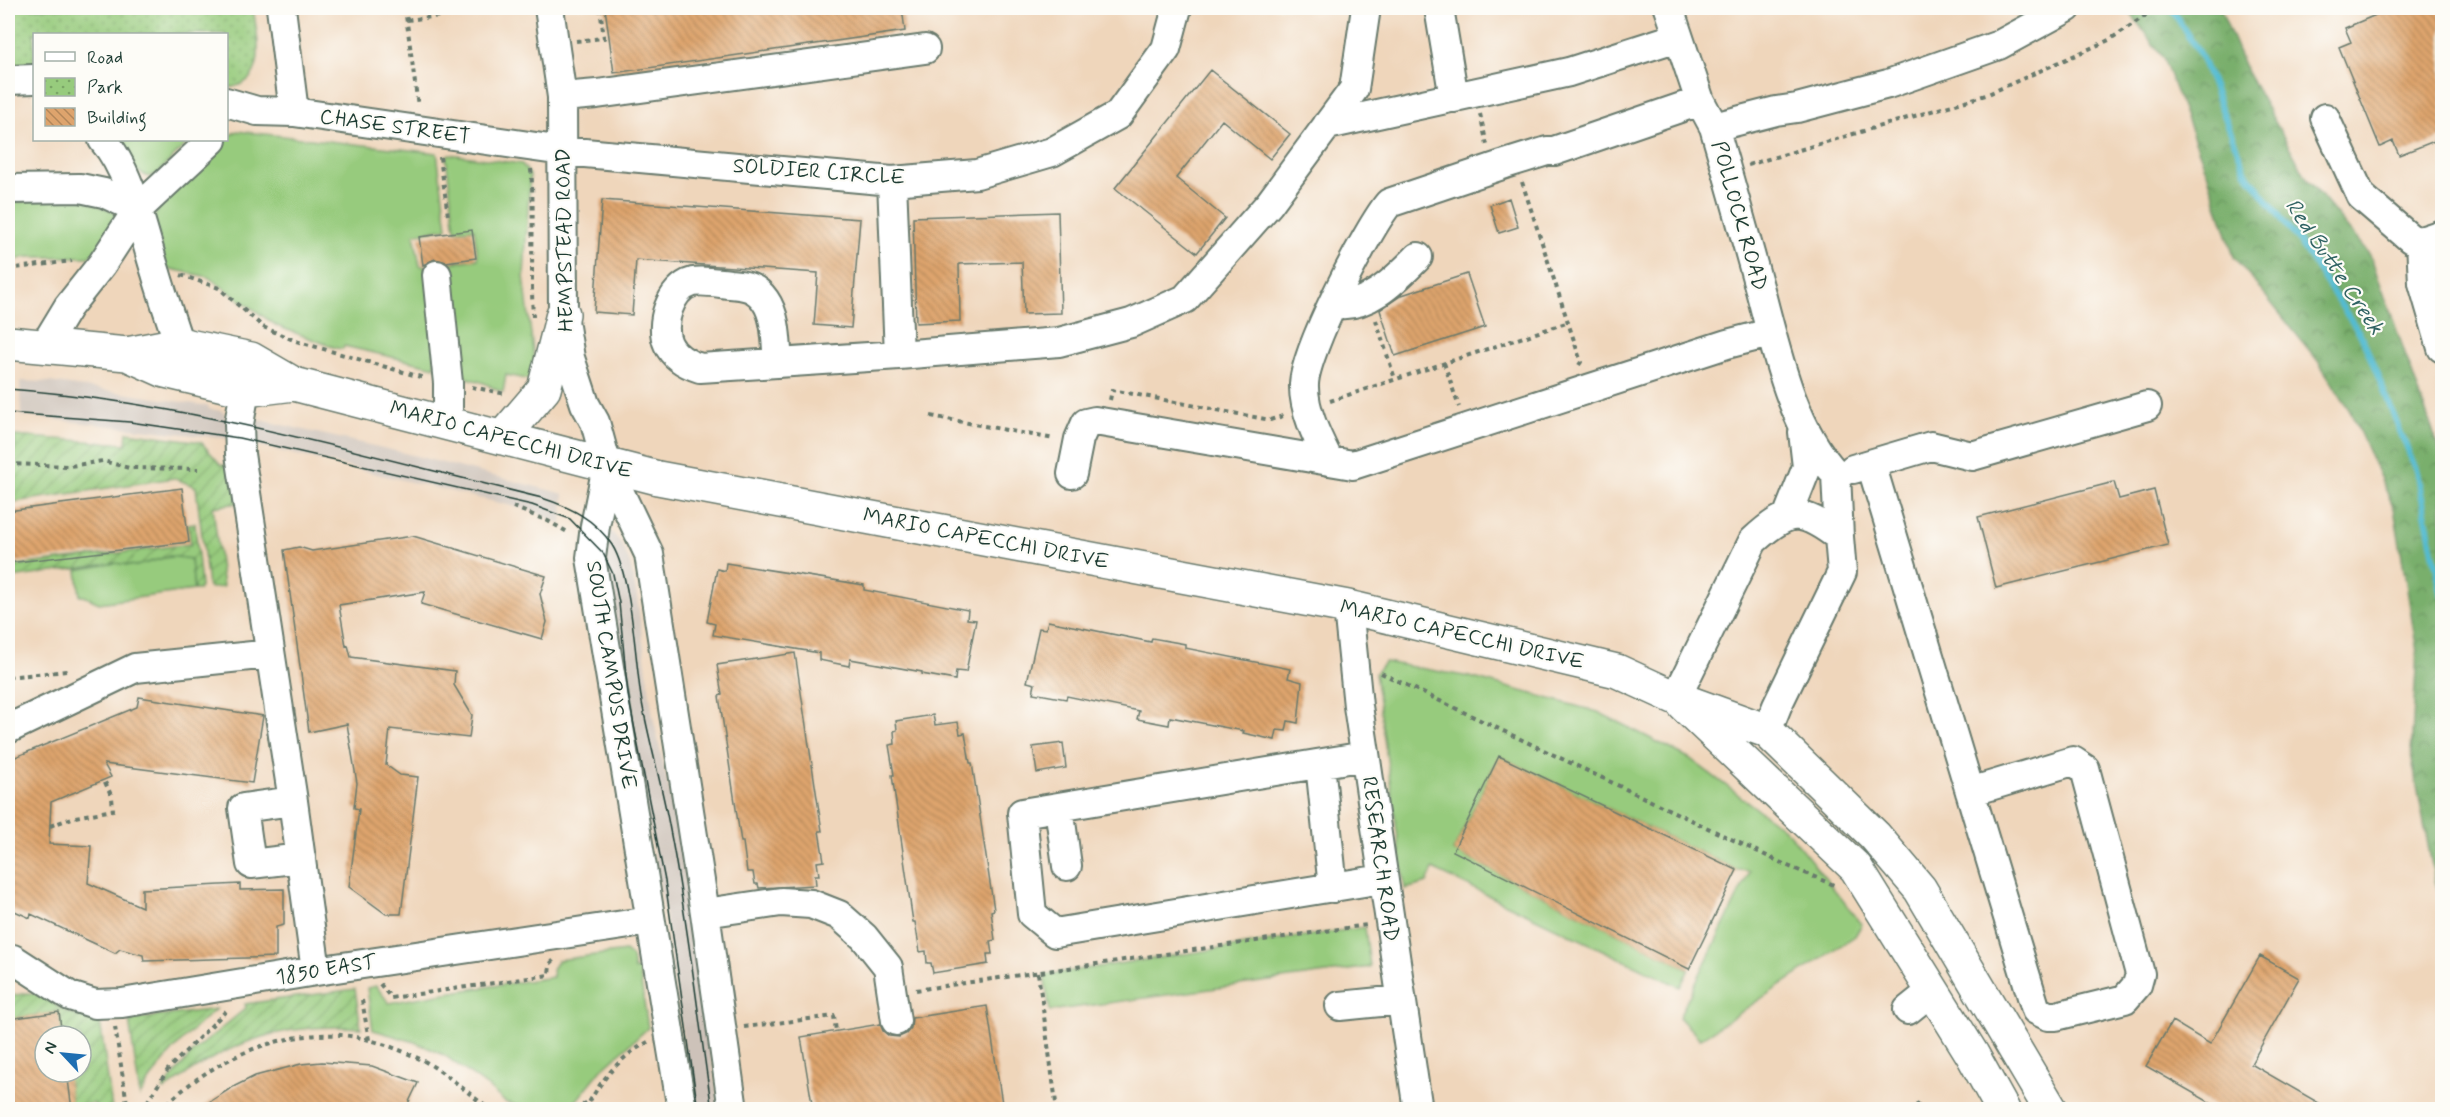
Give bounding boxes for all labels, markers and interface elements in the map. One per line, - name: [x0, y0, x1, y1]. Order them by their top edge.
- legend: [33, 33, 228, 141]
- text: Road: [87, 46, 123, 70]
- text: Park: [87, 76, 123, 100]
- street label: CHASE STREET: [318, 103, 472, 151]
- text: Building: [87, 106, 147, 132]
- street label: POLLOCK ROAD: [1704, 138, 1774, 294]
- street label: HEMPSTEAD ROAD: [549, 148, 581, 332]
- street label: SOLDIER CIRCLE: [732, 152, 906, 192]
- water label: Red Butte Creek: [2278, 194, 2390, 340]
- street label: MARIO CAPECCHI DRIVE: [387, 394, 635, 486]
- street label: MARIO CAPECCHI DRIVE: [861, 501, 1111, 577]
- street label: SOUTH CAMPUS DRIVE: [579, 559, 643, 791]
- street label: MARIO CAPECCHI DRIVE: [1337, 593, 1587, 677]
- street label: RESEARCH ROAD: [1355, 775, 1405, 943]
- street label: 1850 EAST: [274, 948, 379, 992]
- north arrow: [33, 1024, 93, 1084]
- text: N: [39, 1039, 63, 1057]

